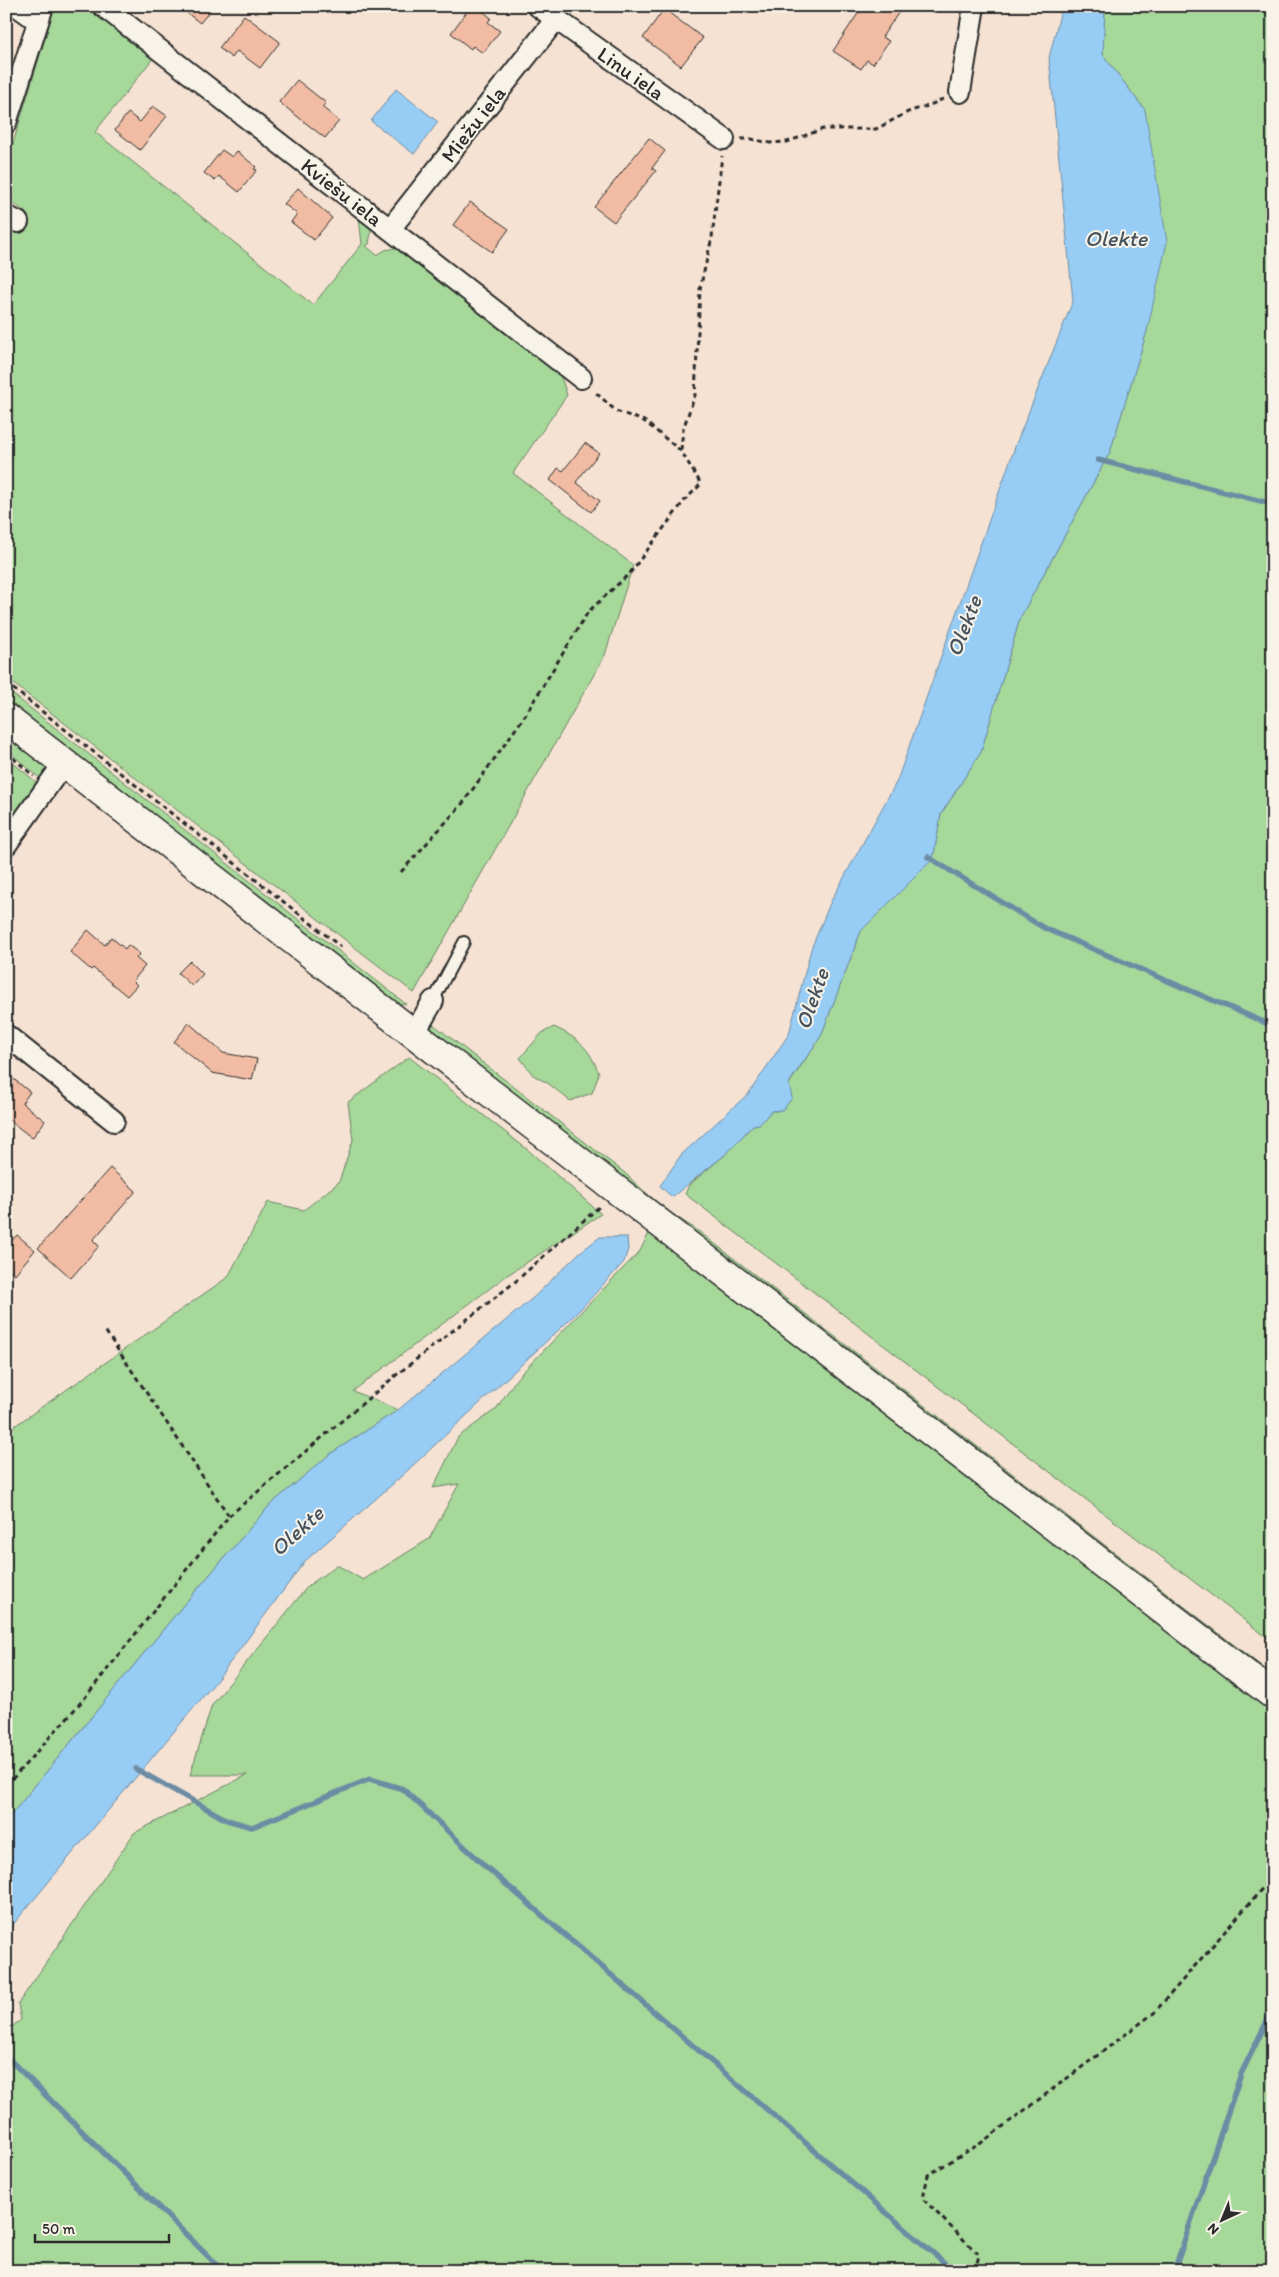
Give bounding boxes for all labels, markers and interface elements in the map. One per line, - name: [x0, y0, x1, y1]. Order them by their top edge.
- street label: Linu iela: [593, 41, 669, 105]
- street label: Miežu iela: [435, 81, 511, 167]
- street label: Kviešu iela: [296, 153, 388, 232]
- water label: Olekte: [1085, 225, 1149, 252]
- water label: Olekte: [940, 590, 988, 660]
- water label: Olekte: [789, 964, 835, 1033]
- water label: Olekte: [265, 1499, 330, 1562]
- north arrow: [1196, 2194, 1246, 2244]
- scale bar: [35, 2212, 169, 2244]
- text: 50 m: [42, 2220, 75, 2238]
- text: N: [1204, 2220, 1223, 2238]

